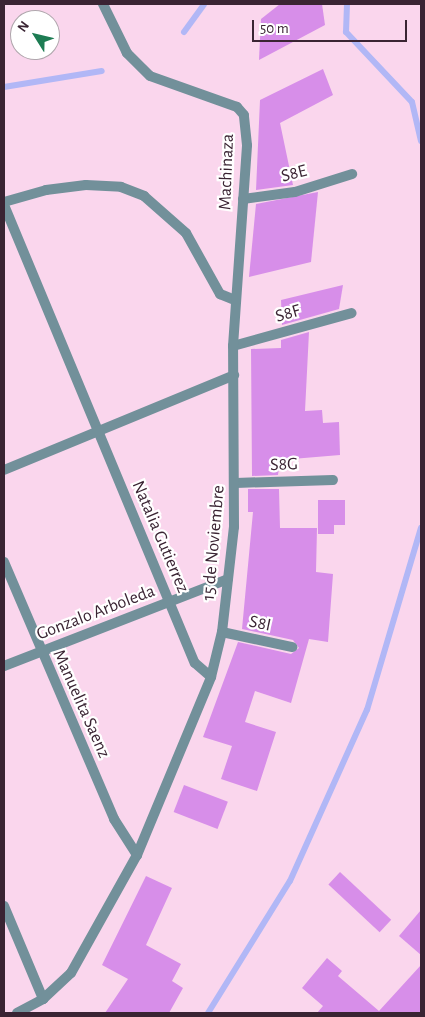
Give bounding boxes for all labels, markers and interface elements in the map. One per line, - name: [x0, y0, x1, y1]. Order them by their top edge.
- north arrow: [10, 10, 60, 60]
- scale bar: [255, 10, 410, 42]
- text: N: [15, 19, 32, 35]
- text: 50 m: [260, 21, 289, 36]
- street label: Machinaza: [215, 133, 239, 211]
- street label: S8E: [279, 160, 309, 188]
- street label: S8F: [273, 300, 303, 328]
- street label: S8G: [270, 454, 298, 476]
- street label: Natalia Gutierrez: [127, 478, 193, 596]
- street label: 15 de Noviembre: [198, 484, 230, 602]
- street label: Gonzalo Arboleda: [34, 581, 158, 645]
- street label: S8I: [247, 611, 273, 637]
- street label: Manuelita Saenz: [48, 647, 114, 761]

